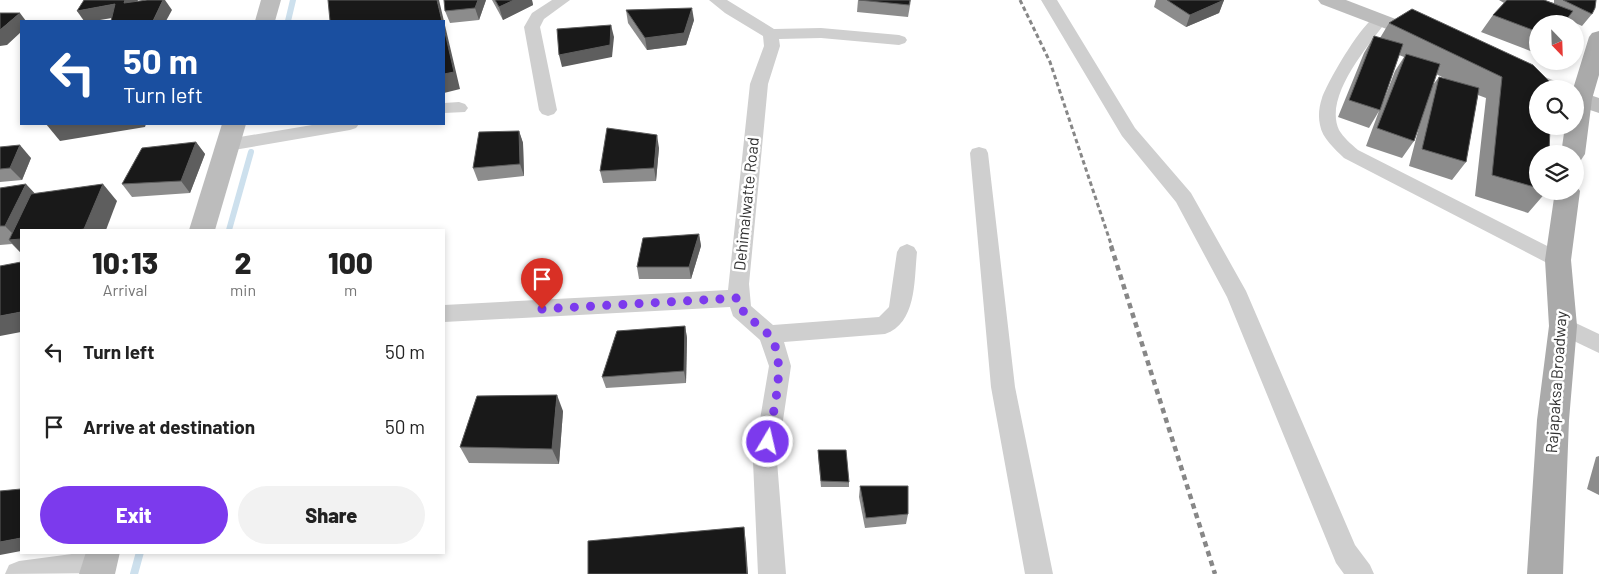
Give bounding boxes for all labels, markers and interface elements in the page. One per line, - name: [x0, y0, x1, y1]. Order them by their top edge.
- north arrow: [1529, 15, 1584, 70]
- map controls: [1529, 15, 1584, 200]
- text: 50 m: [123, 39, 198, 81]
- icon: left: [40, 40, 105, 105]
- button: search: [1529, 80, 1584, 135]
- text: Turn left: [123, 81, 203, 107]
- street label: Dehimalwatte Road: [729, 136, 762, 272]
- button: layers: [1529, 145, 1584, 200]
- text: 10:13: [92, 244, 158, 280]
- text: 2: [235, 244, 252, 280]
- text: 100: [328, 244, 373, 280]
- pin: [521, 258, 563, 309]
- icon: arrive: [528, 265, 556, 293]
- text: Arrival: [103, 280, 147, 299]
- text: min: [230, 280, 256, 299]
- text: m: [344, 280, 357, 299]
- street label: Rajapaksa Broadway: [1541, 310, 1570, 454]
- icon: left: [40, 338, 68, 366]
- text: Turn left: [83, 340, 154, 363]
- text: 50 m: [385, 340, 425, 363]
- icon: arrive: [40, 413, 68, 441]
- text: Arrive at destination: [83, 415, 255, 438]
- text: 50 m: [385, 415, 425, 438]
- position arrow: [741, 415, 793, 467]
- button: Exit: [40, 486, 228, 544]
- button: Share: [238, 486, 425, 544]

